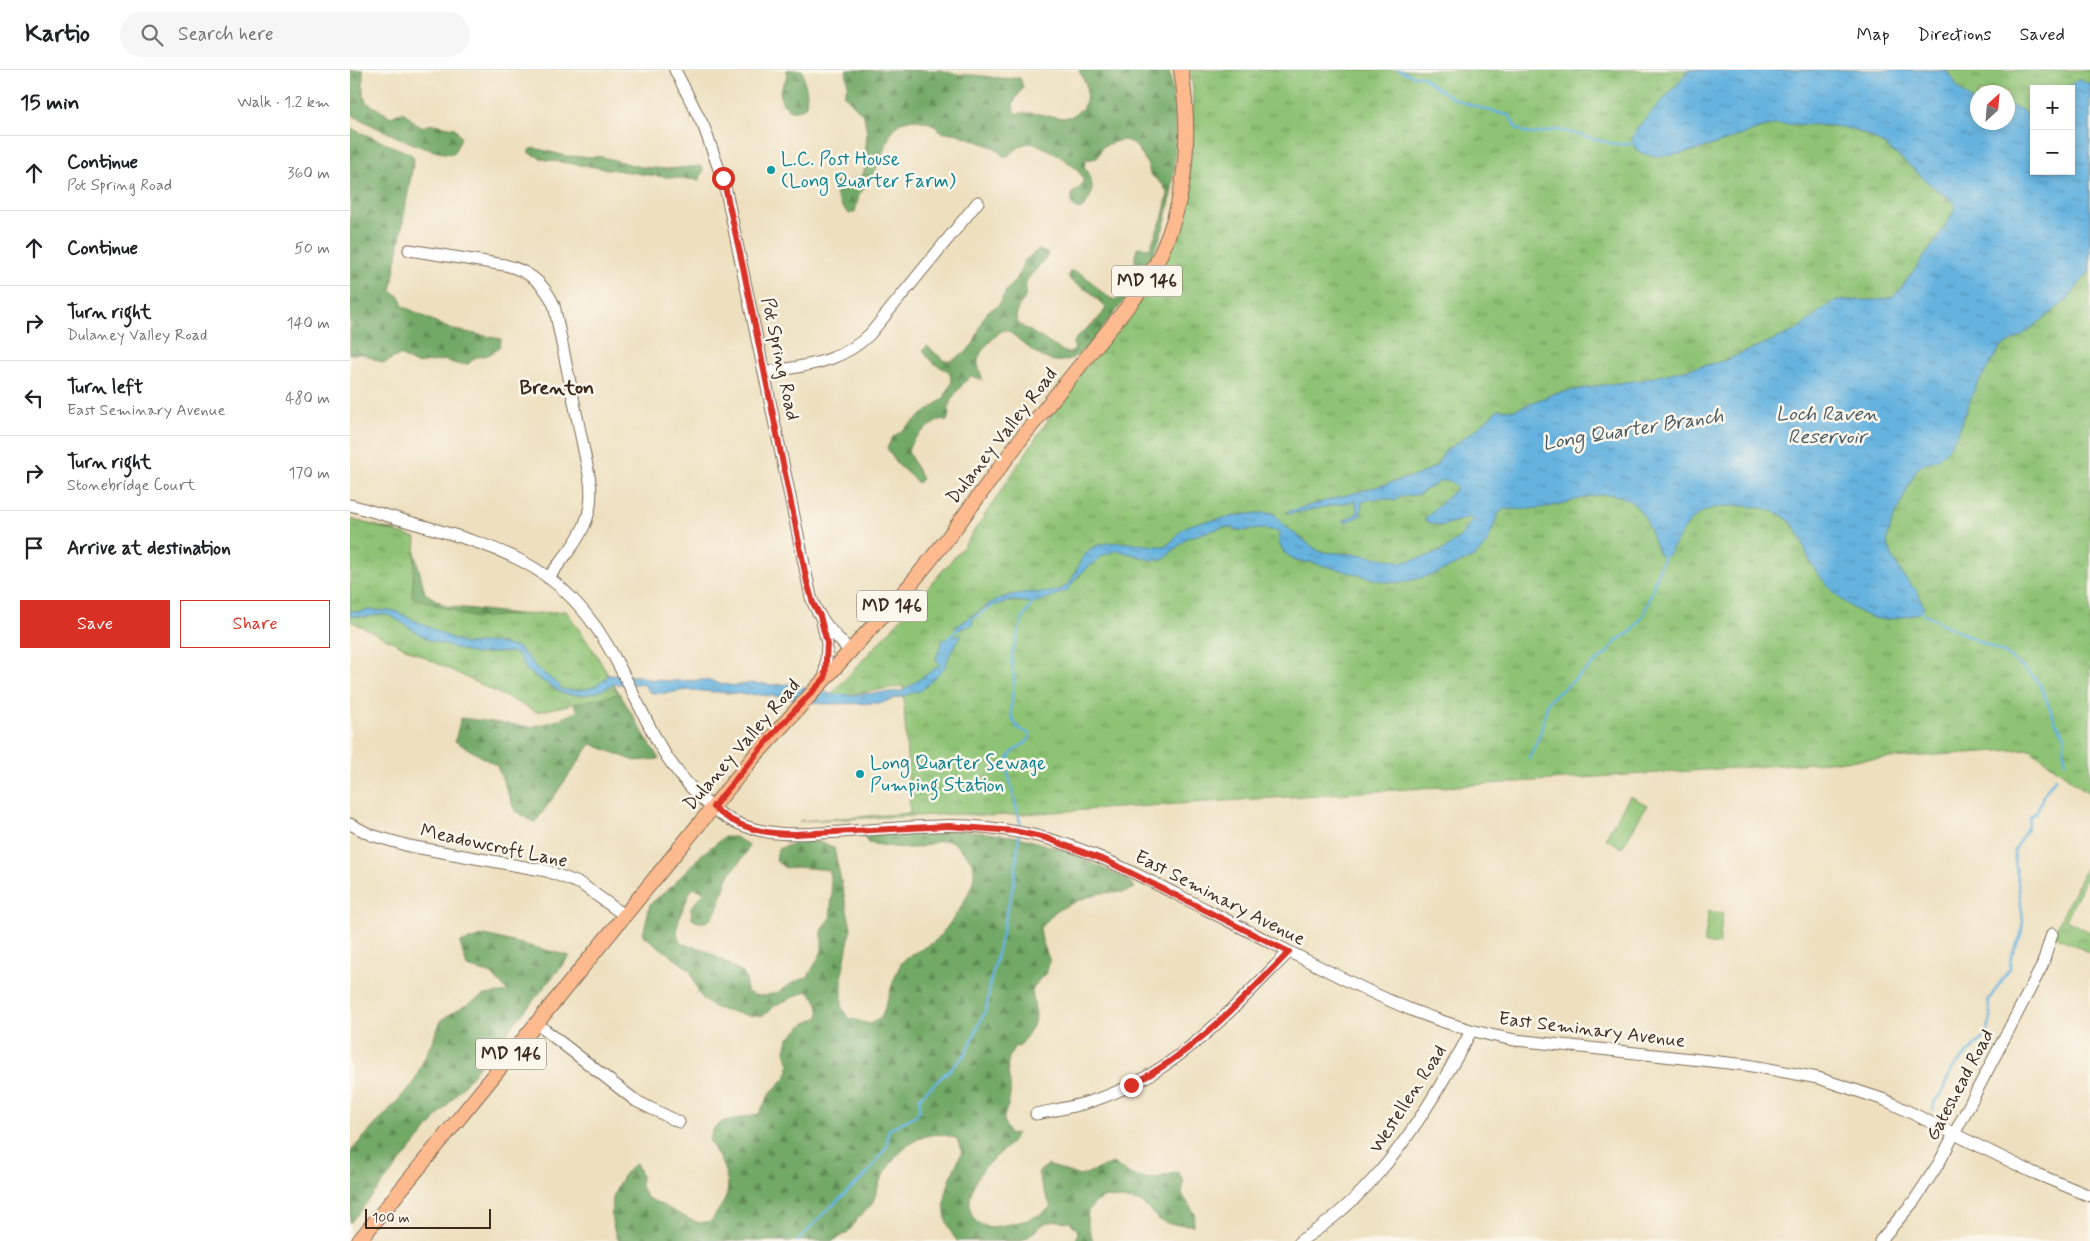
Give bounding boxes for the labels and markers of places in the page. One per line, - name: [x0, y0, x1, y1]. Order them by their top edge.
- place label: L.C. Post House (Long Quarter Farm): [781, 147, 956, 196]
- marker: L.C. Post House (Long Quarter Farm): [765, 164, 777, 176]
- place label: Long Quarter Sewage Pumping Station: [870, 751, 1046, 801]
- marker: Long Quarter Sewage Pumping Station: [854, 768, 866, 780]

